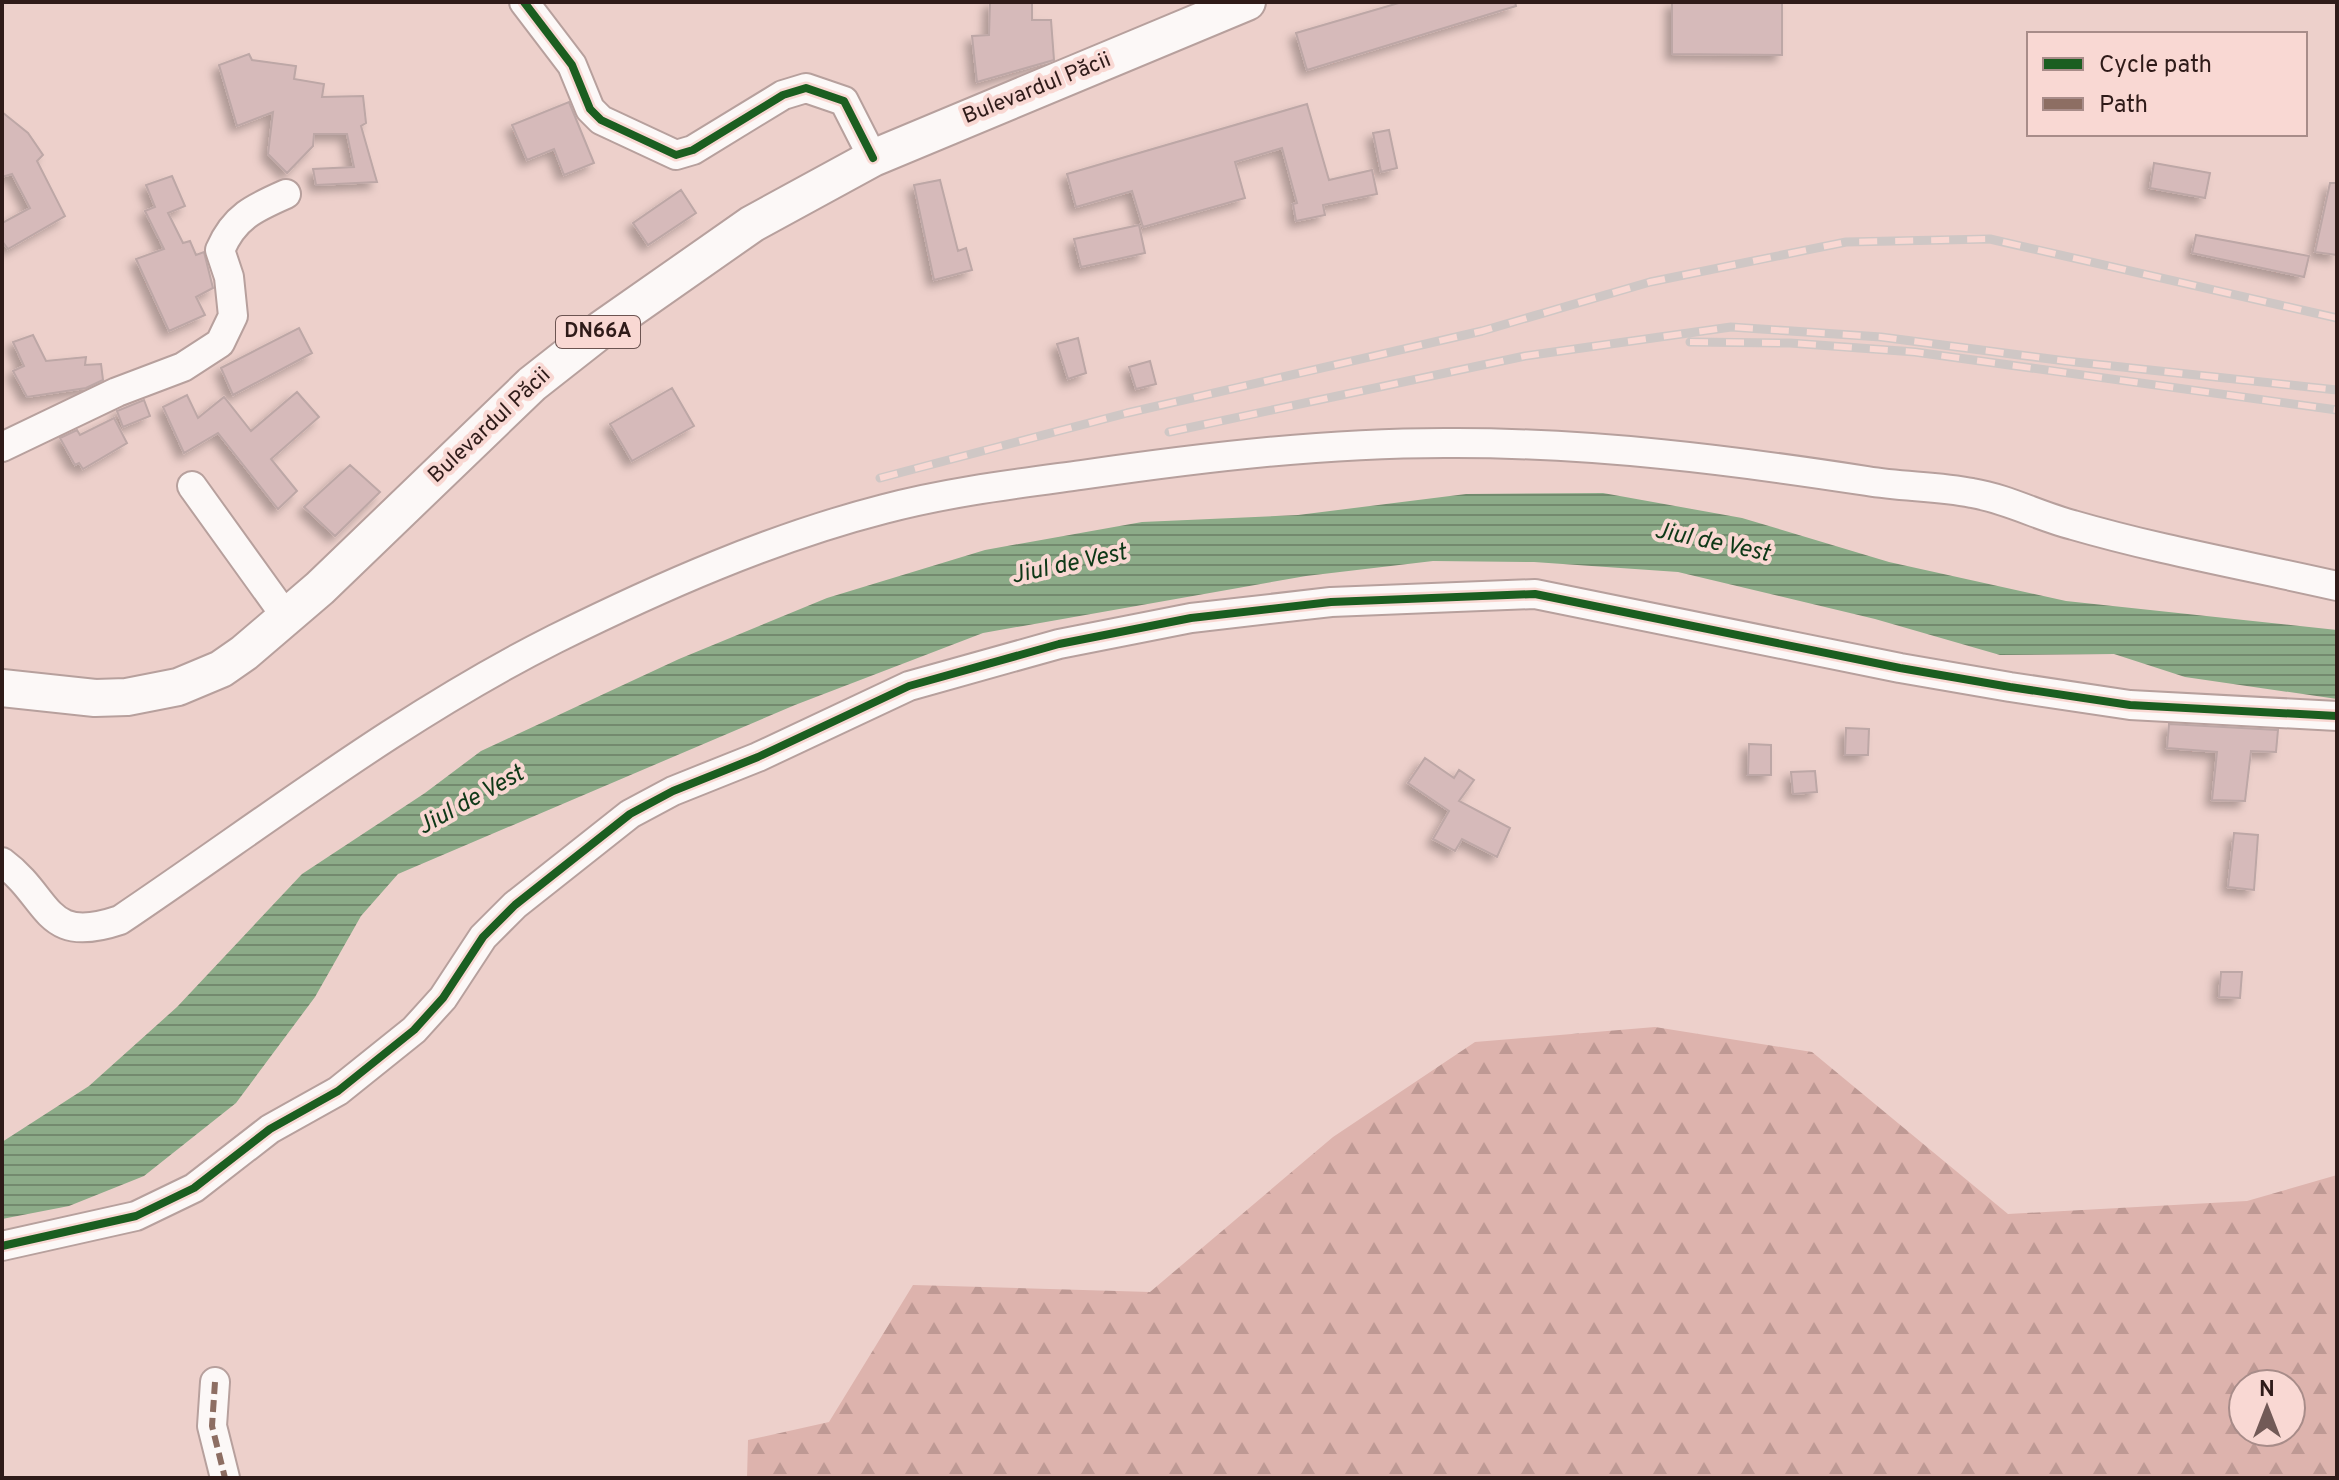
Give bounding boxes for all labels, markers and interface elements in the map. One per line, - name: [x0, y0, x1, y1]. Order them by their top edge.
- legend: [2027, 32, 2307, 136]
- street label: Bulevardul Păcii: [959, 47, 1115, 131]
- text: Cycle path: [2099, 51, 2212, 81]
- text: Path: [2099, 91, 2148, 121]
- road number: DN66A: [556, 316, 640, 348]
- street label: Bulevardul Păcii: [423, 362, 557, 490]
- water label: Jiul de Vest: [1651, 516, 1774, 570]
- water label: Jiul de Vest: [1008, 538, 1131, 592]
- water label: Jiul de Vest: [412, 759, 531, 843]
- north arrow: [2227, 1368, 2307, 1448]
- text: N: [2259, 1377, 2275, 1404]

